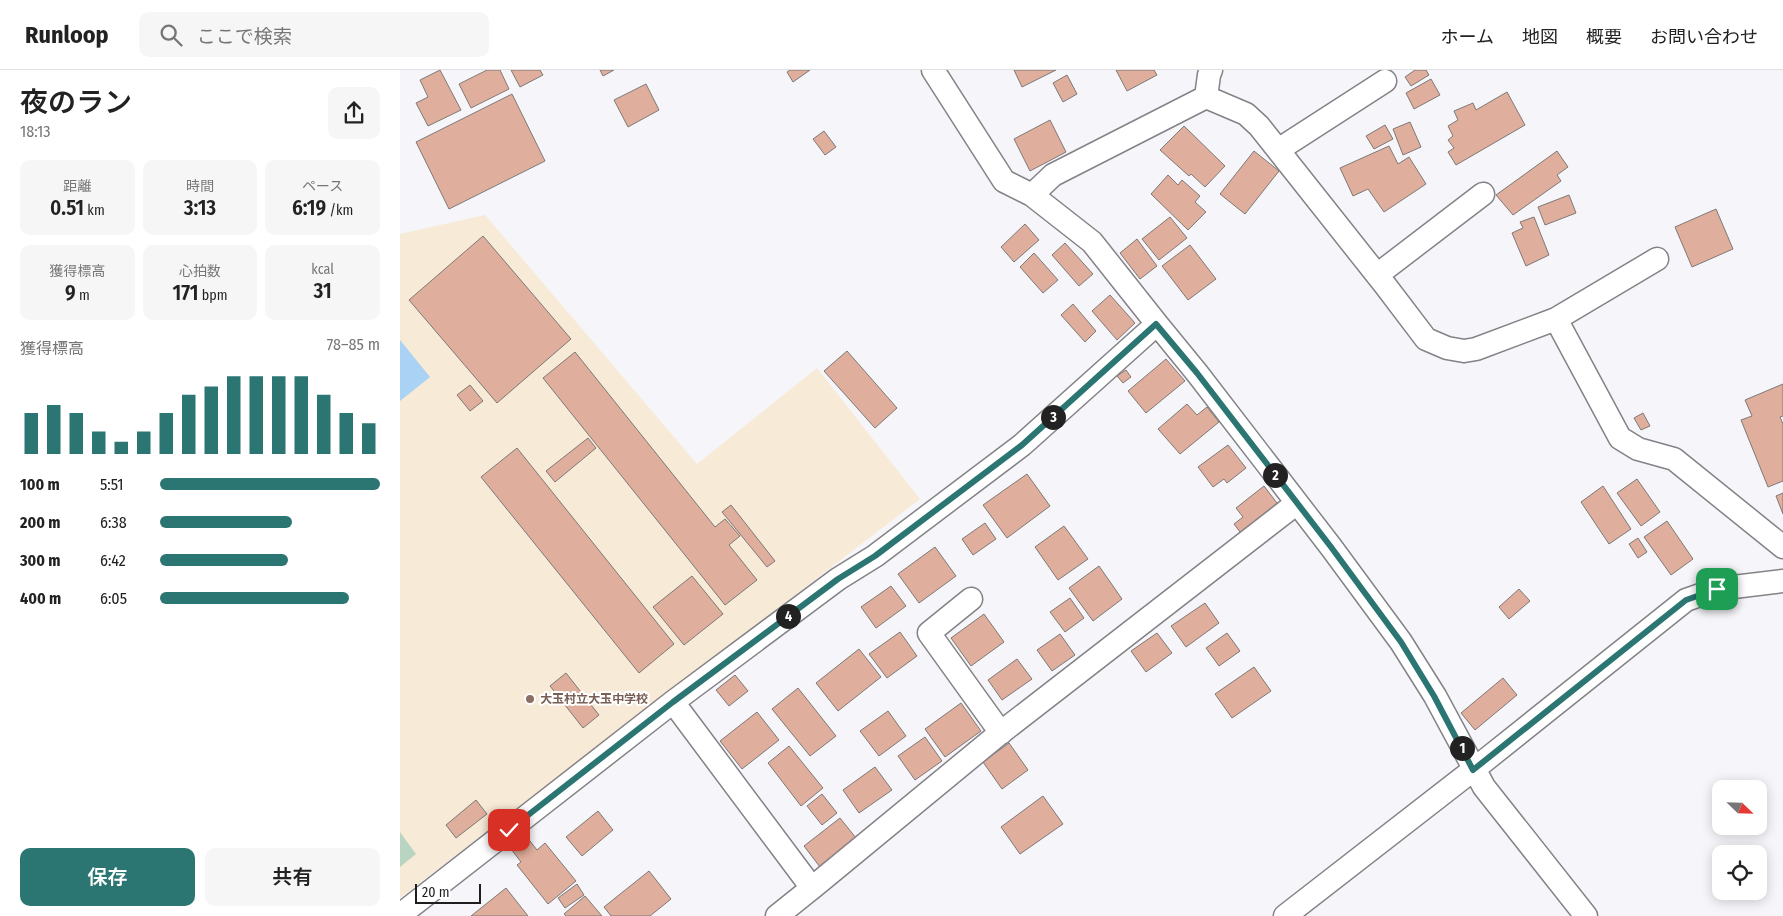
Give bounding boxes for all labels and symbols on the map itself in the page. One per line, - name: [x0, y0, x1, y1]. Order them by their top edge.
- pin: 3: [1040, 404, 1066, 430]
- pin: 2: [1262, 462, 1288, 488]
- pin: [1696, 568, 1738, 610]
- pin: 4: [776, 604, 800, 628]
- place label: 大玉村立大玉中学校: [540, 692, 648, 706]
- marker: 大玉村立大玉中学校: [524, 693, 536, 705]
- pin: 1: [1450, 736, 1474, 760]
- north arrow: [1712, 780, 1768, 835]
- pin: [488, 809, 530, 851]
- scale bar: [415, 881, 481, 904]

